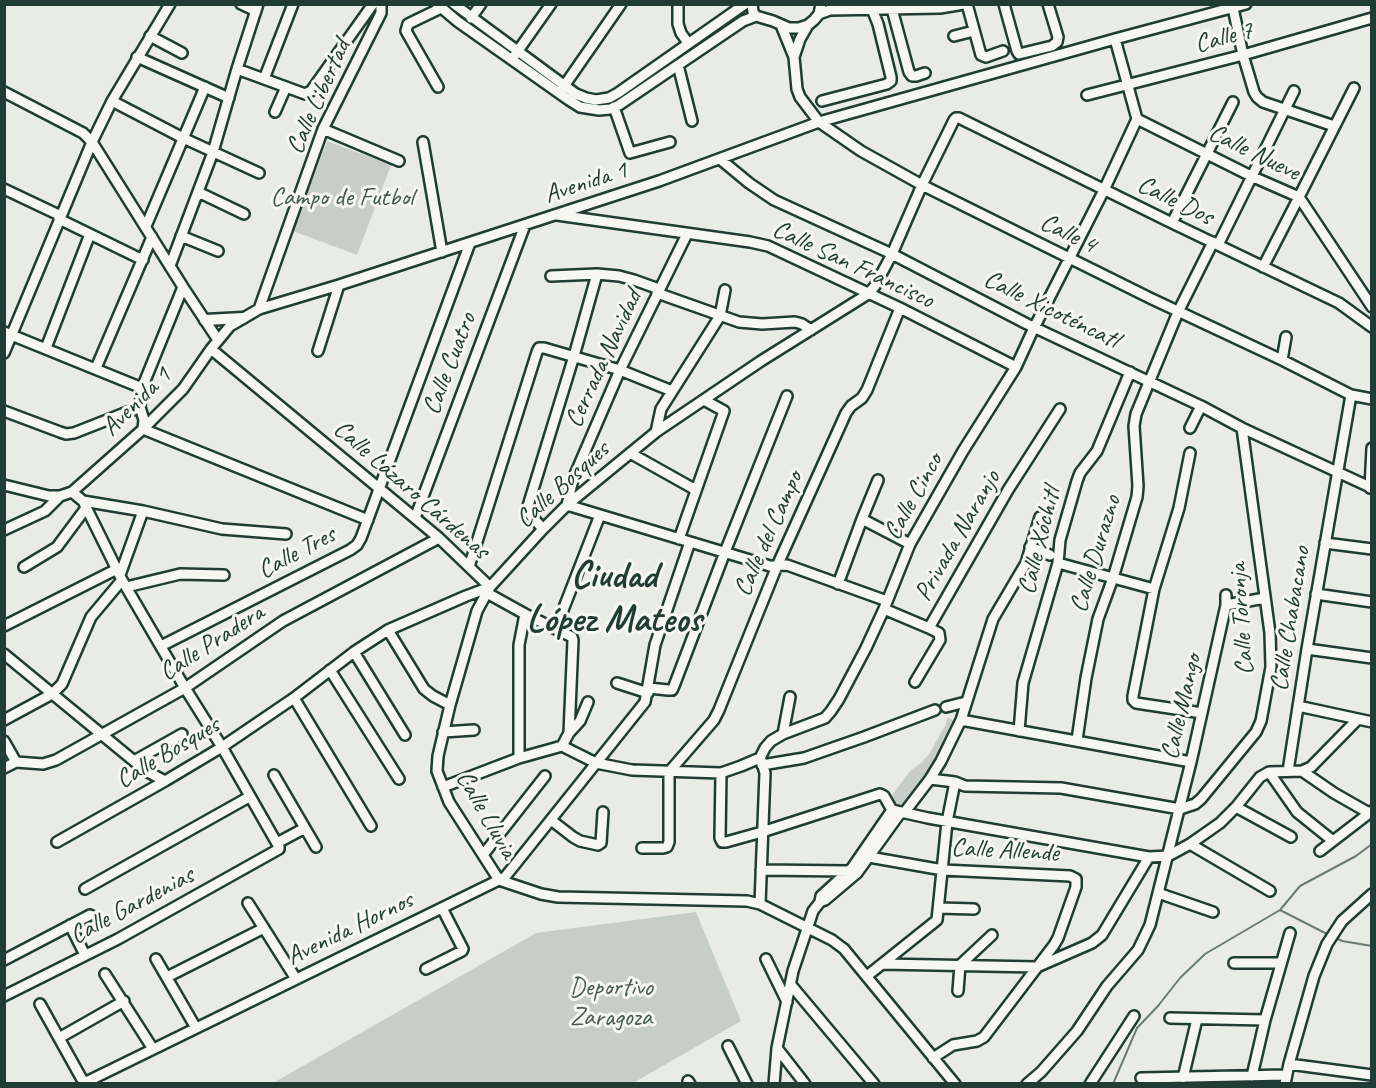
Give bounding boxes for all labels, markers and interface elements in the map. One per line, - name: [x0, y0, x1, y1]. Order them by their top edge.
- street label: Calle 7: [1192, 15, 1256, 61]
- street label: Calle Libertad: [280, 35, 358, 159]
- street label: Calle Nueve: [1203, 118, 1305, 188]
- street label: Avenida 1: [541, 155, 631, 211]
- street label: Calle Dos: [1132, 169, 1218, 233]
- park label: Campo de Futbol: [270, 182, 414, 214]
- street label: Calle 4: [1035, 207, 1101, 261]
- street label: Calle San Francisco: [767, 214, 939, 316]
- street label: Calle Xicoténcatl: [978, 264, 1124, 356]
- street label: Cerrada Navidad: [559, 285, 649, 433]
- street label: Calle Cuatro: [416, 309, 484, 419]
- street label: Avenida 1: [96, 361, 178, 443]
- street label: Calle Lázaro Cárdenas: [327, 414, 495, 566]
- street label: Calle Bosques: [510, 435, 616, 535]
- street label: Calle Cinco: [877, 448, 951, 546]
- street label: Privada Naranjo: [908, 465, 1008, 607]
- street label: Calle del Campo: [728, 467, 810, 601]
- street label: Calle Xóchitl: [1012, 484, 1068, 598]
- street label: Calle Durazno: [1063, 492, 1129, 616]
- street label: Calle Tres: [253, 520, 341, 586]
- street label: Calle Chabacano: [1264, 545, 1318, 693]
- district label: Ciudad López Mateos: [527, 554, 701, 644]
- street label: Calle Toronja: [1223, 562, 1261, 676]
- street label: Calle Pradera: [154, 598, 270, 688]
- street label: Calle Mango: [1155, 651, 1209, 763]
- street label: Calle Bosques: [110, 710, 226, 796]
- street label: Calle Lluvia: [448, 765, 524, 865]
- street label: Calle Allende: [950, 833, 1060, 869]
- street label: Calle Gardenias: [65, 860, 199, 952]
- street label: Avenida Hornos: [282, 885, 418, 973]
- park label: Deportivo Zaragoza: [569, 972, 653, 1034]

